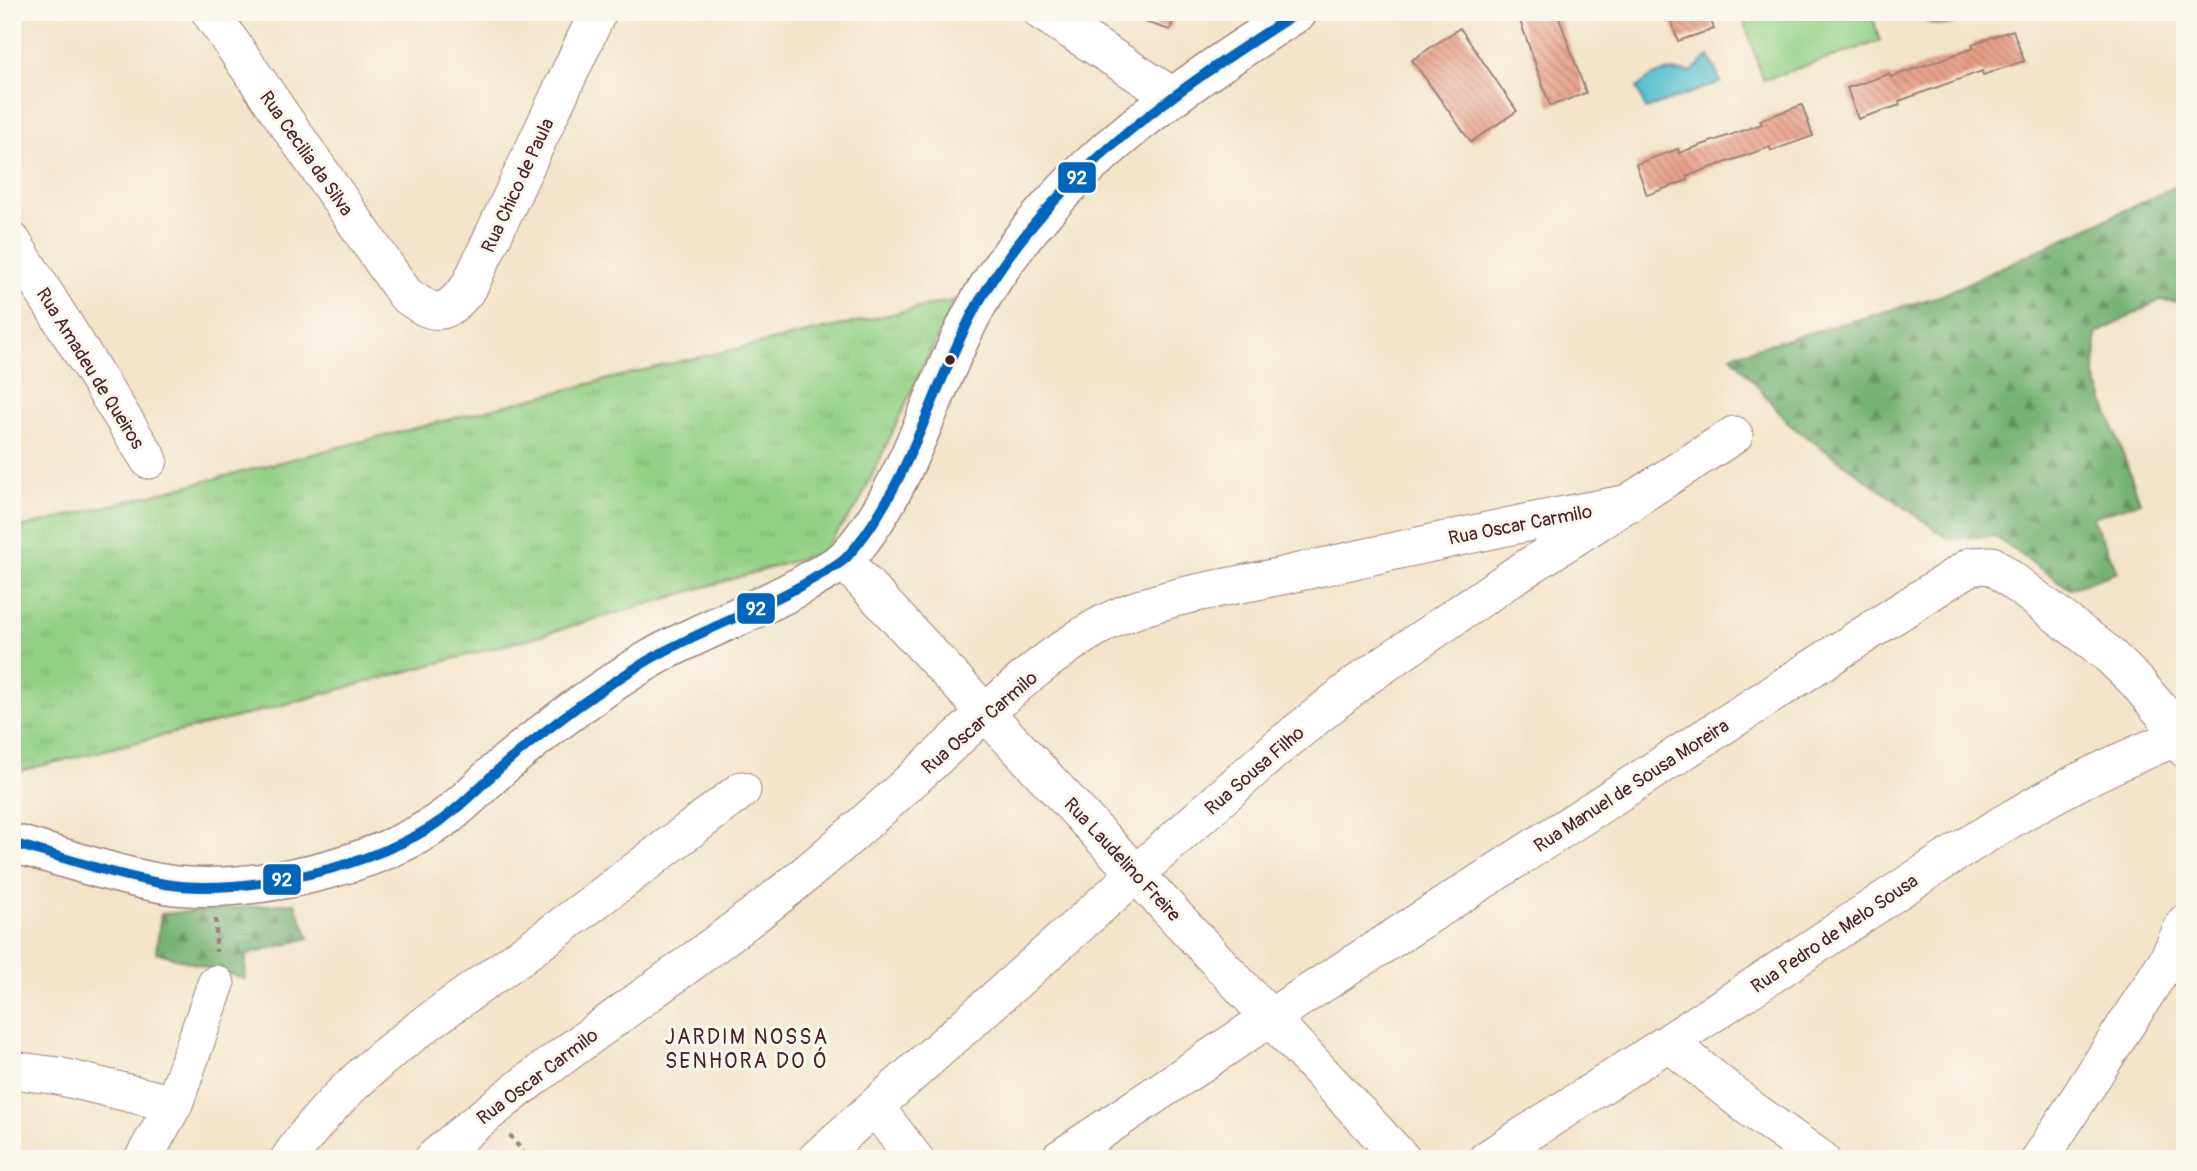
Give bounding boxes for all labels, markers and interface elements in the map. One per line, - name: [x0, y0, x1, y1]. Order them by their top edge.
- street label: Rua Cecilia da Silva: [254, 86, 358, 221]
- street label: Rua Chico de Paula: [476, 114, 560, 257]
- line badge: 92: [1057, 161, 1097, 194]
- text: 92: [1067, 166, 1088, 190]
- street label: Rua Amadeu de Queiros: [31, 283, 150, 454]
- unlabelled marker: [943, 353, 957, 367]
- street label: Rua Oscar Carmilo: [1446, 499, 1594, 551]
- line badge: 92: [736, 592, 776, 625]
- text: 92: [746, 597, 767, 621]
- street label: Rua Oscar Carmilo: [917, 666, 1043, 780]
- street label: Rua Manuel de Sousa Moreira: [1530, 714, 1734, 858]
- street label: Rua Sousa Filho: [1200, 721, 1309, 821]
- street label: Rua Laudelino Freire: [1059, 793, 1186, 927]
- line badge: 92: [262, 863, 302, 896]
- text: 92: [272, 868, 293, 892]
- street label: Rua Pedro de Melo Sousa: [1746, 869, 1923, 999]
- street label: Rua Oscar Carmilo: [472, 1023, 603, 1130]
- district label: JARDIM NOSSA SENHORA DO Ó: [665, 1024, 829, 1075]

